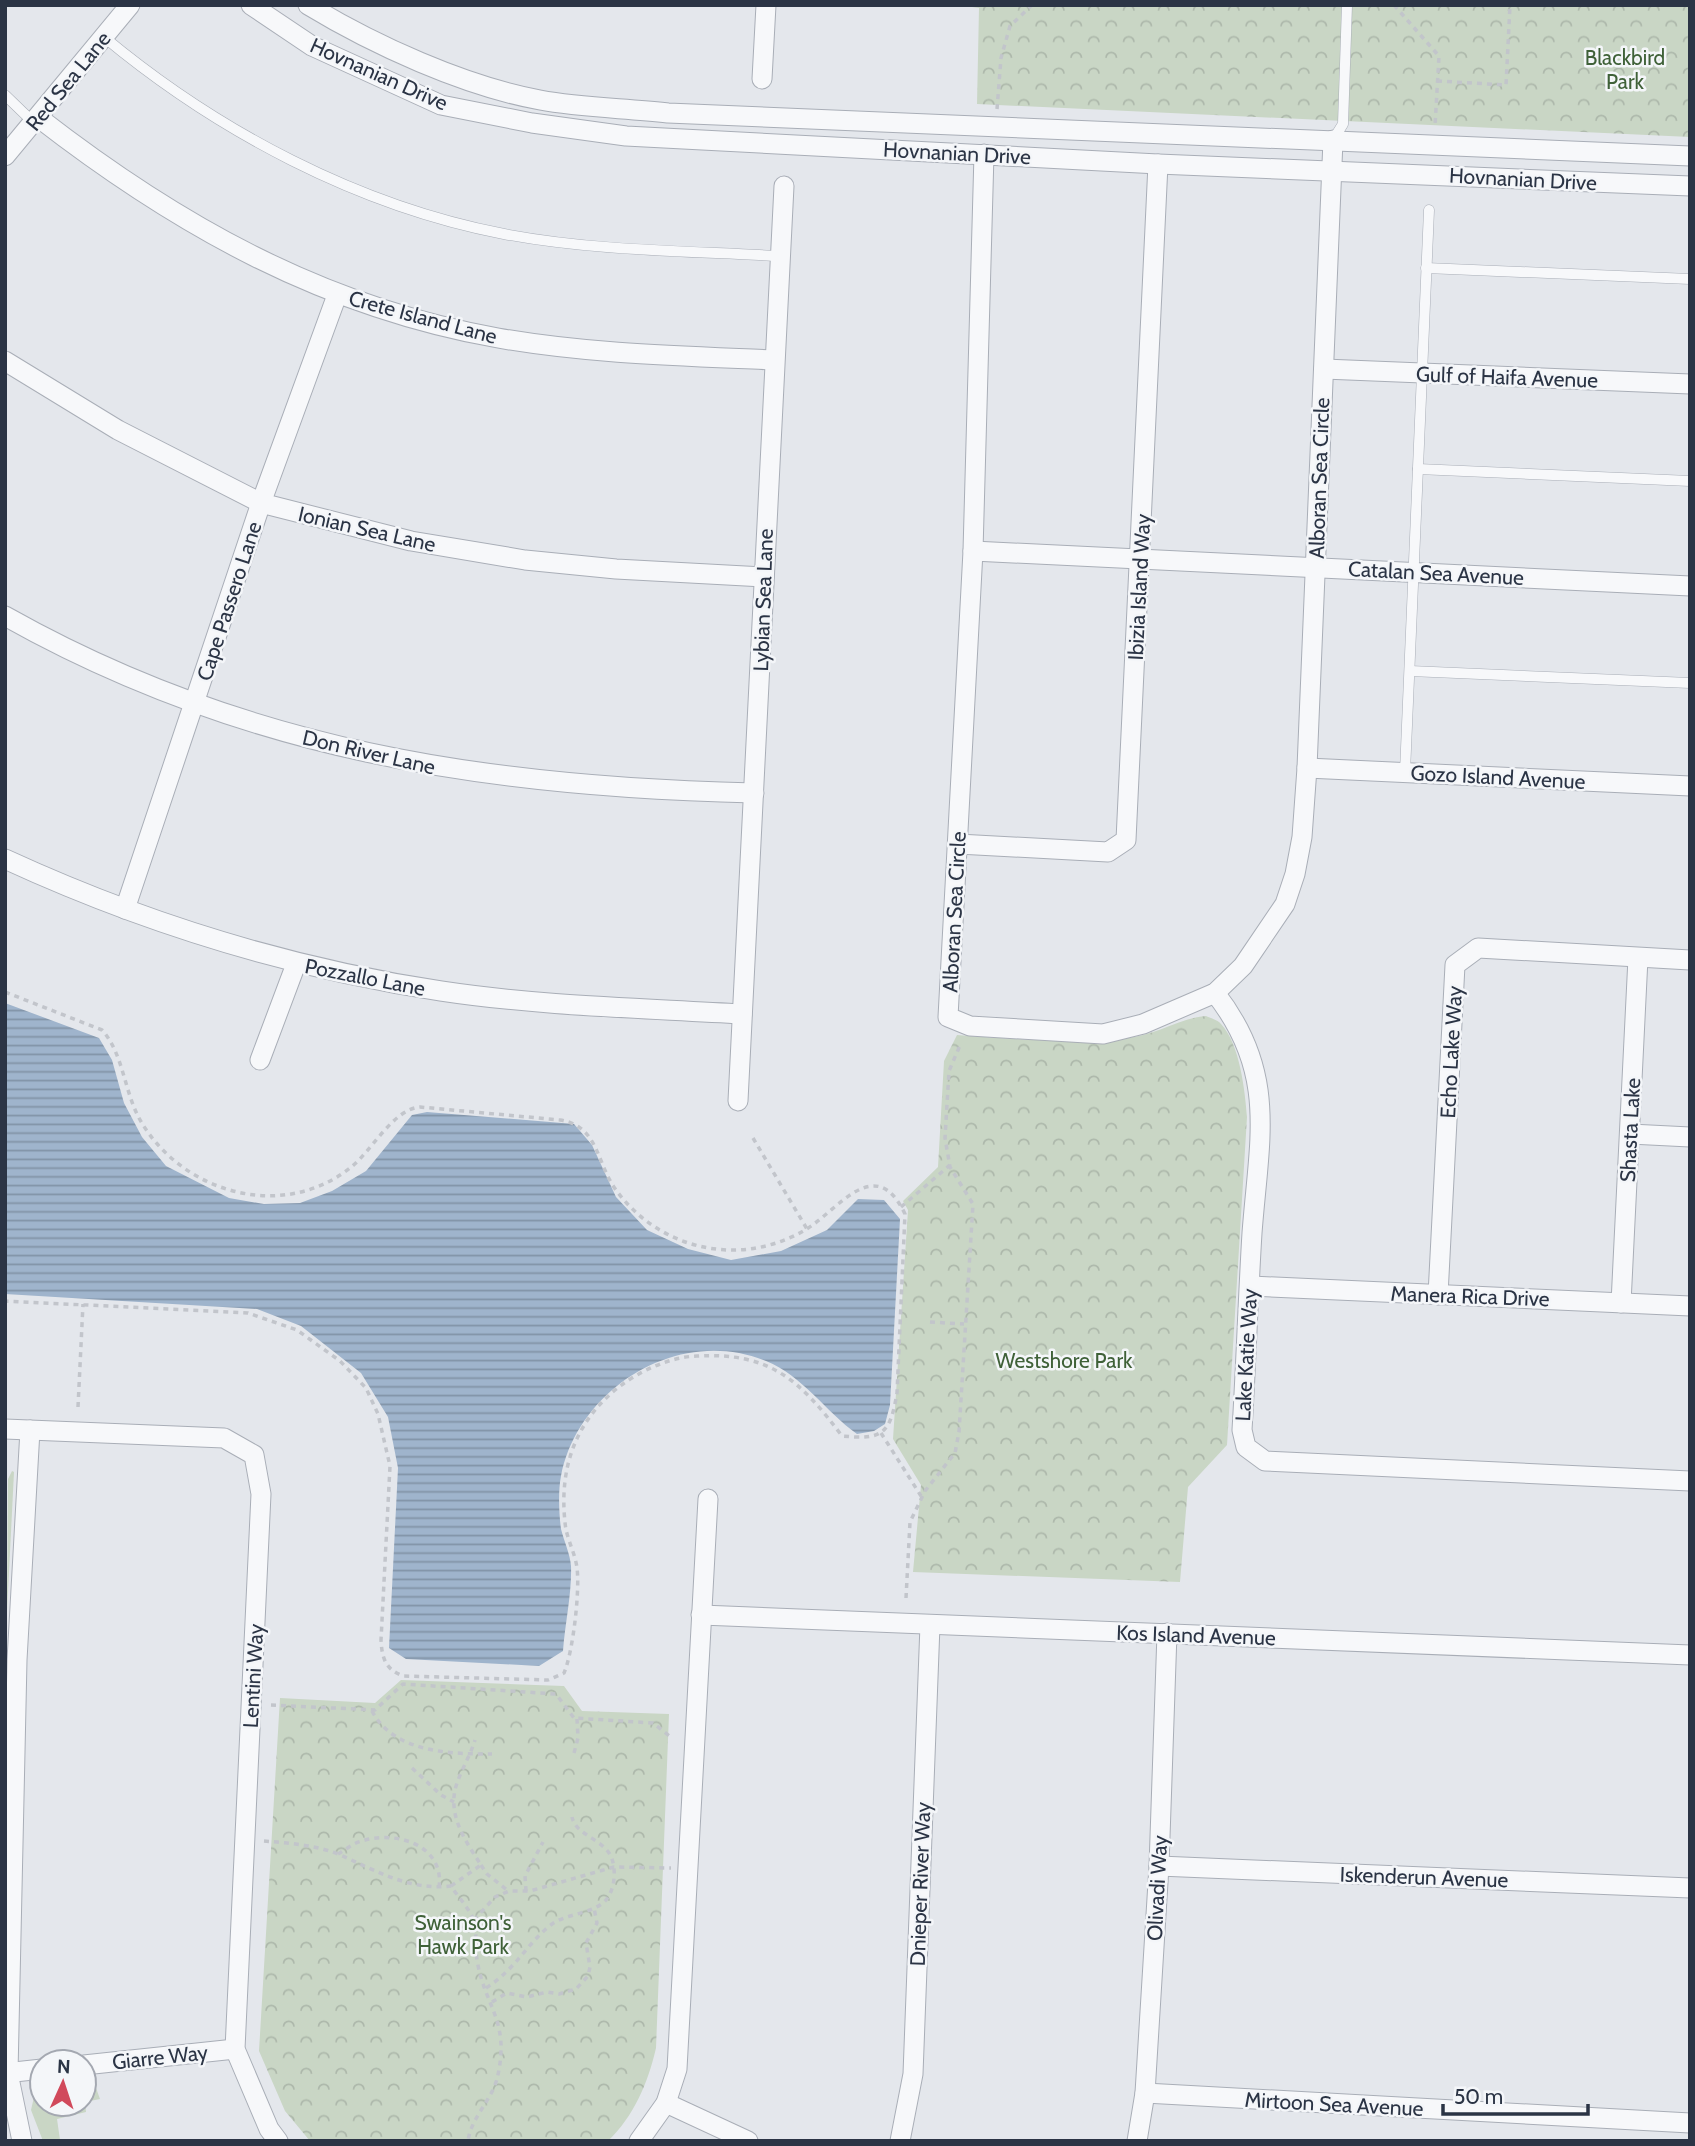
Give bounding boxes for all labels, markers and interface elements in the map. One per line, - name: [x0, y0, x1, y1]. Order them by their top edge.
- street label: Red Sea Lane: [20, 26, 116, 136]
- street label: Hovnanian Drive: [306, 33, 452, 116]
- park label: Blackbird Park: [1585, 45, 1665, 94]
- street label: Hovnanian Drive: [883, 137, 1032, 169]
- street label: Hovnanian Drive: [1449, 163, 1598, 195]
- street label: Crete Island Lane: [346, 285, 500, 349]
- street label: Gulf of Haifa Avenue: [1416, 361, 1599, 393]
- street label: Alboran Sea Circle: [1304, 397, 1334, 559]
- street label: Ionian Sea Lane: [296, 501, 438, 557]
- street label: Ibizia Island Way: [1123, 513, 1155, 661]
- street label: Cape Passero Lane: [191, 518, 267, 684]
- street label: Lybian Sea Lane: [748, 528, 778, 672]
- street label: Catalan Sea Avenue: [1348, 556, 1525, 590]
- street label: Don River Lane: [300, 725, 438, 779]
- street label: Gozo Island Avenue: [1410, 760, 1586, 794]
- street label: Alboran Sea Circle: [937, 831, 971, 993]
- street label: Pozzallo Lane: [303, 953, 428, 1001]
- street label: Echo Lake Way: [1435, 985, 1467, 1119]
- street label: Shasta Lake: [1615, 1077, 1645, 1183]
- street label: Manera Rica Drive: [1390, 1281, 1550, 1311]
- street label: Lake Katie Way: [1230, 1288, 1262, 1422]
- park label: Westshore Park: [996, 1348, 1133, 1373]
- street label: Kos Island Avenue: [1116, 1620, 1276, 1650]
- street label: Lentini Way: [238, 1623, 268, 1729]
- street label: Dnieper River Way: [905, 1801, 935, 1967]
- street label: Olivadi Way: [1142, 1834, 1172, 1942]
- street label: Iskenderun Avenue: [1339, 1862, 1509, 1892]
- park label: Swainson's Hawk Park: [414, 1910, 512, 1959]
- street label: Giarre Way: [111, 2039, 210, 2074]
- north arrow: [28, 2048, 98, 2118]
- text: N: [57, 2055, 71, 2078]
- scale bar: [1443, 2072, 1588, 2116]
- text: 50 m: [1454, 2084, 1503, 2109]
- street label: Mirtoon Sea Avenue: [1244, 2087, 1424, 2121]

